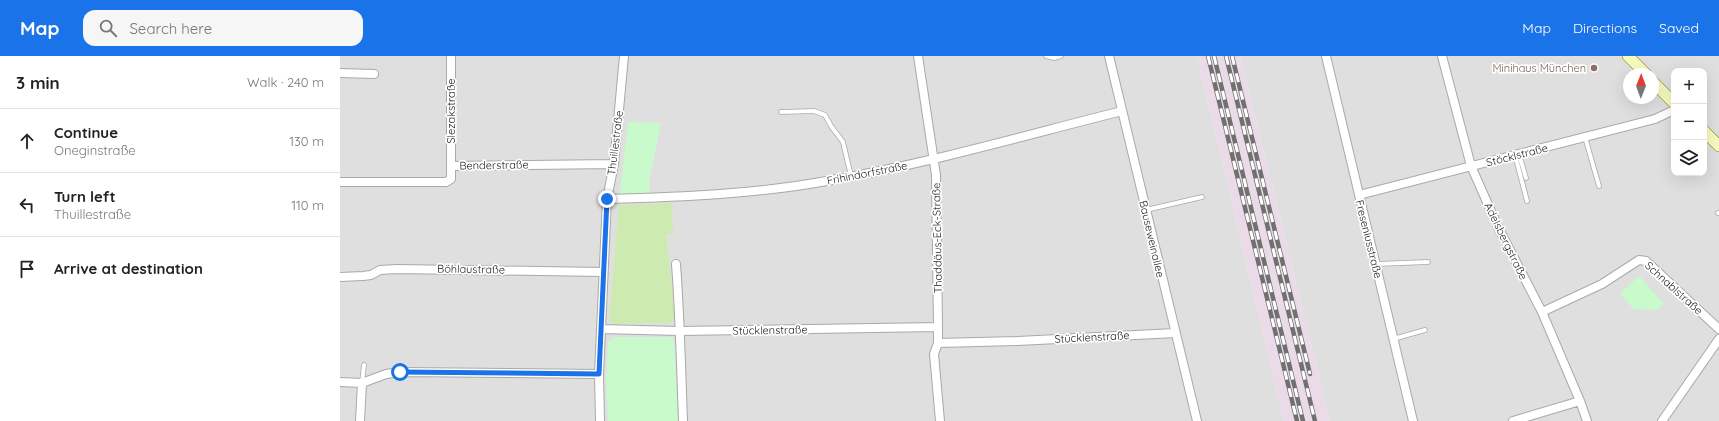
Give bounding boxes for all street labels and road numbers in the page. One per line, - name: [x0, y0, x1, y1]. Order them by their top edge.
- street label: Slezakstraße: [444, 78, 458, 144]
- street label: Thuillestraße: [604, 110, 626, 176]
- street label: Stöcklstraße: [1485, 141, 1549, 169]
- street label: Benderstraße: [459, 157, 529, 173]
- street label: Frihindorfstraße: [826, 158, 908, 188]
- street label: Thaddäus-Eck-Straße: [929, 182, 945, 294]
- street label: Freseniusstraße: [1352, 198, 1386, 280]
- street label: Bauseweinallee: [1136, 199, 1168, 279]
- street label: Adelsbergstraße: [1481, 200, 1531, 282]
- street label: Schnablstraße: [1642, 258, 1706, 318]
- street label: Böhlaustraße: [437, 261, 505, 277]
- street label: Stücklenstraße: [732, 322, 808, 338]
- street label: Stücklenstraße: [1054, 328, 1130, 346]

